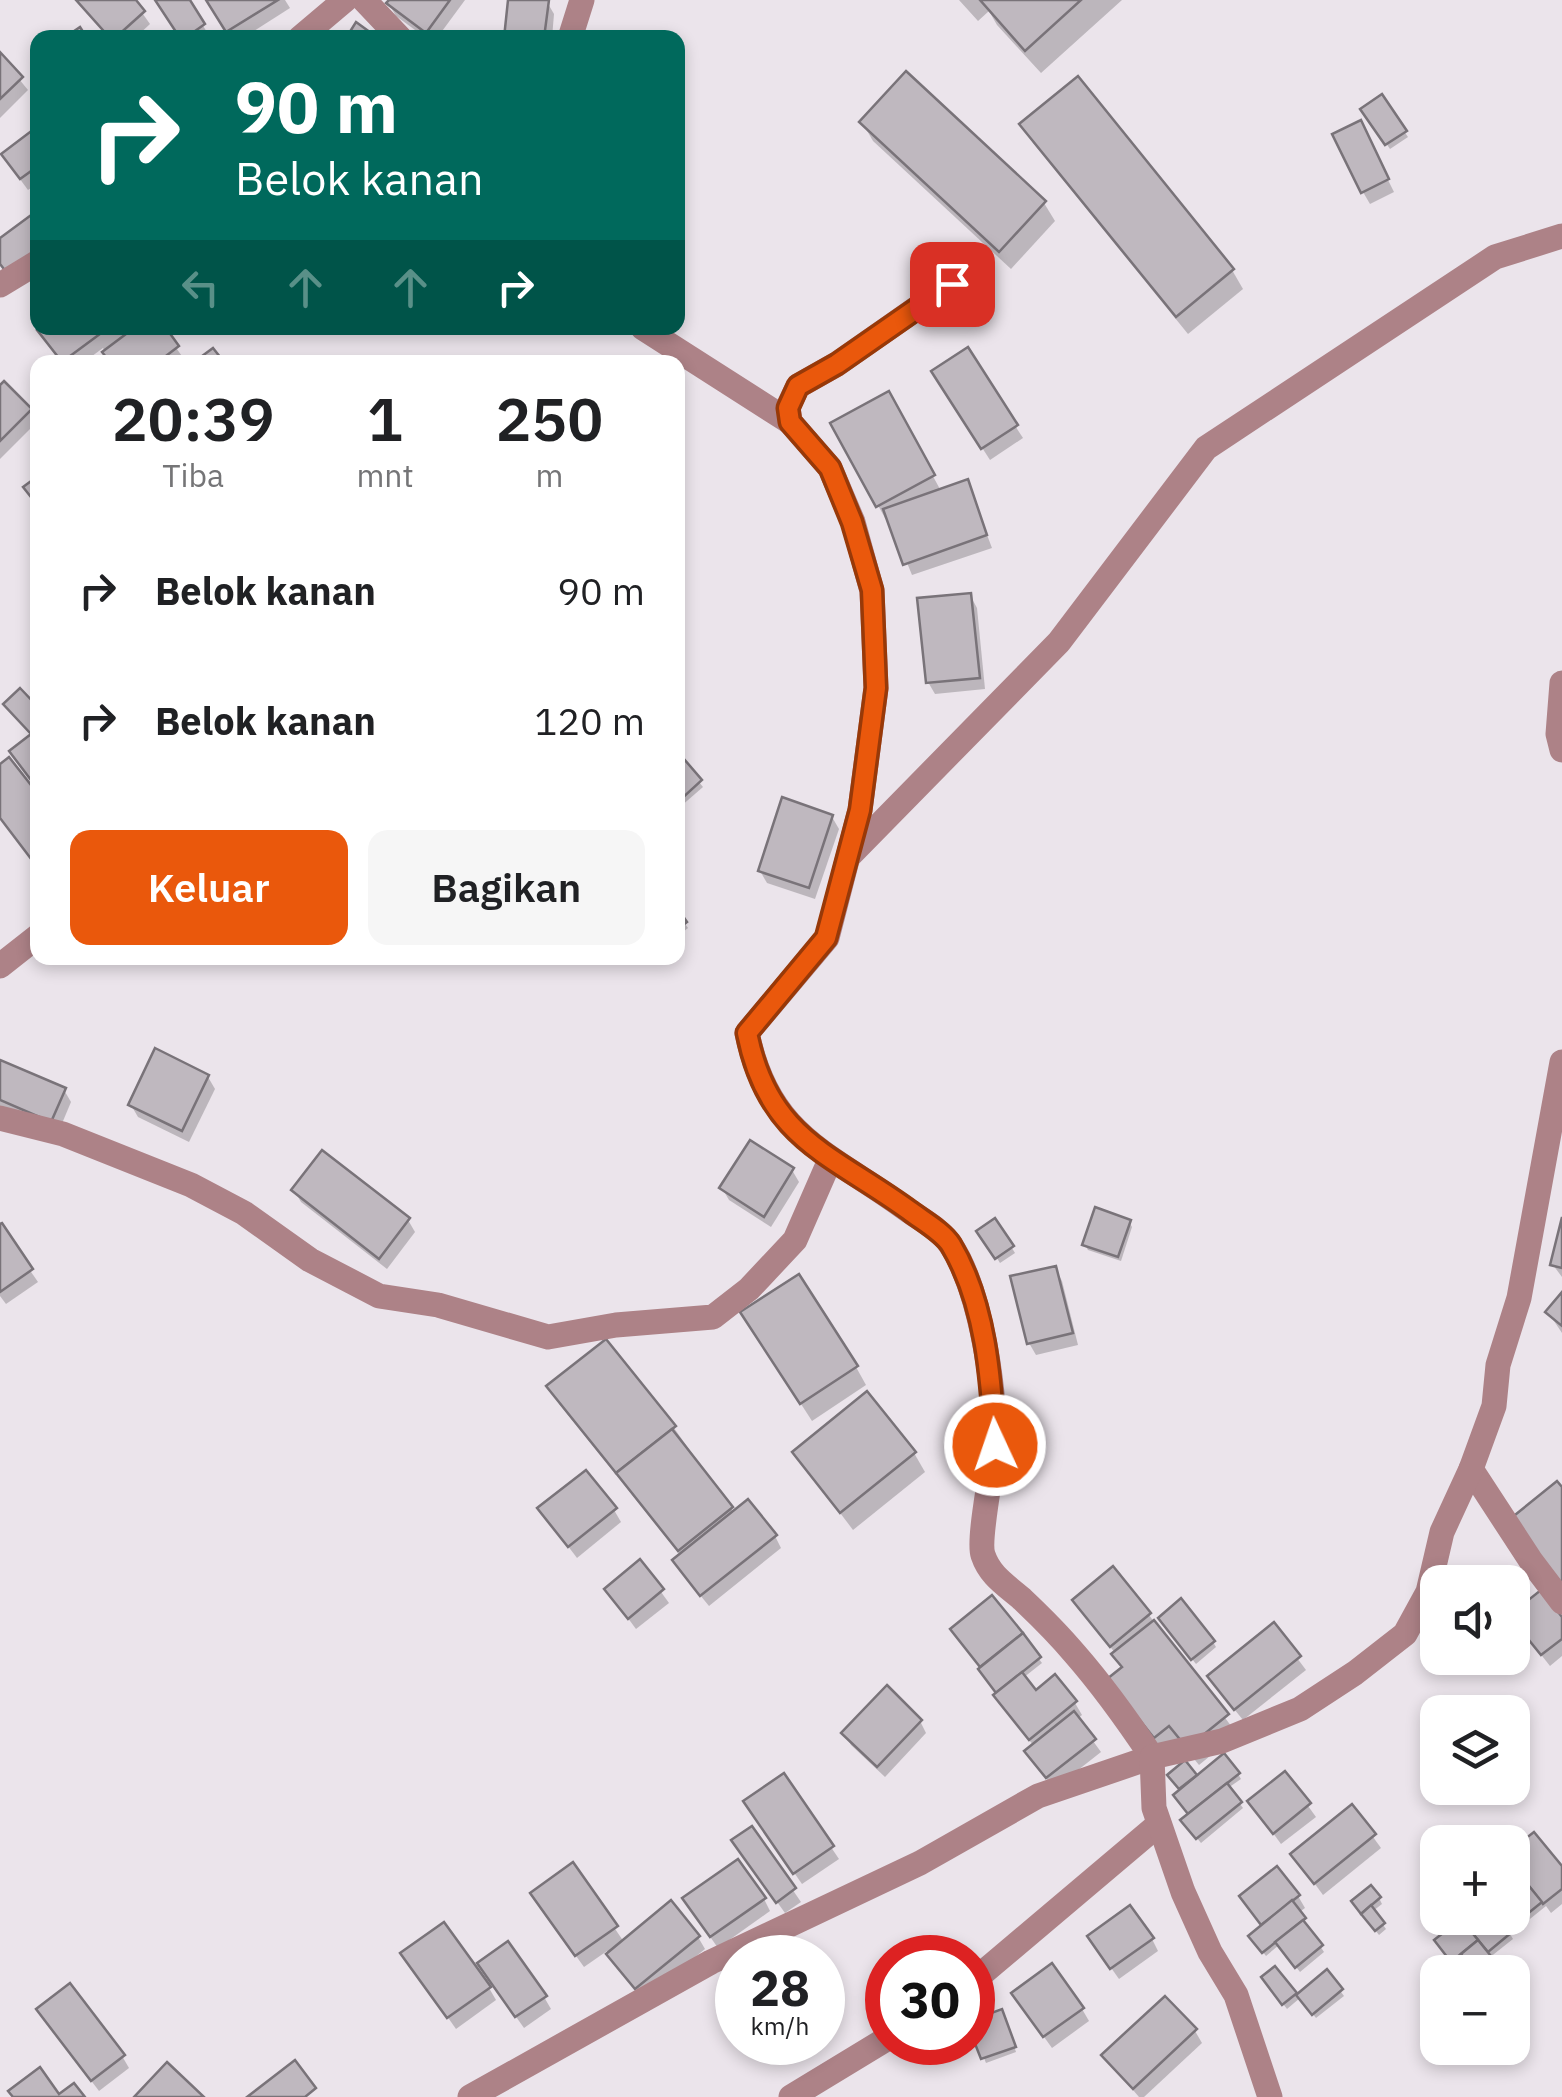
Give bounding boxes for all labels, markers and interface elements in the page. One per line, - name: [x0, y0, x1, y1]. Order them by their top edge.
- text: 90 m: [235, 61, 398, 152]
- icon: right: [70, 70, 200, 200]
- text: Belok kanan: [235, 149, 484, 207]
- pin: [910, 242, 995, 327]
- icon: arrive: [925, 257, 980, 312]
- icon: left: [173, 260, 228, 315]
- icon: ahead: [278, 260, 333, 315]
- icon: ahead: [383, 260, 438, 315]
- icon: right: [488, 260, 543, 315]
- text: 20:39: [112, 379, 275, 458]
- text: 1: [367, 379, 403, 458]
- text: 250: [495, 379, 603, 458]
- text: Tiba: [162, 454, 224, 496]
- text: mnt: [356, 454, 414, 496]
- text: m: [535, 454, 563, 496]
- icon: right: [70, 563, 125, 618]
- text: Belok kanan: [155, 566, 376, 615]
- text: 90 m: [557, 566, 645, 615]
- icon: right: [70, 693, 125, 748]
- text: Belok kanan: [155, 696, 376, 745]
- text: 120 m: [534, 696, 645, 745]
- button: Keluar: [70, 830, 348, 945]
- button: Bagikan: [368, 830, 645, 945]
- position arrow: [943, 1393, 1047, 1497]
- map controls: [1420, 1565, 1530, 2065]
- button: sound: [1420, 1565, 1530, 1675]
- button: layers: [1420, 1695, 1530, 1805]
- button: +: [1420, 1825, 1530, 1935]
- speed limit sign: 30: [865, 1935, 995, 2065]
- text: 28: [750, 1955, 810, 2020]
- button: −: [1420, 1955, 1530, 2065]
- text: km/h: [751, 2009, 809, 2042]

